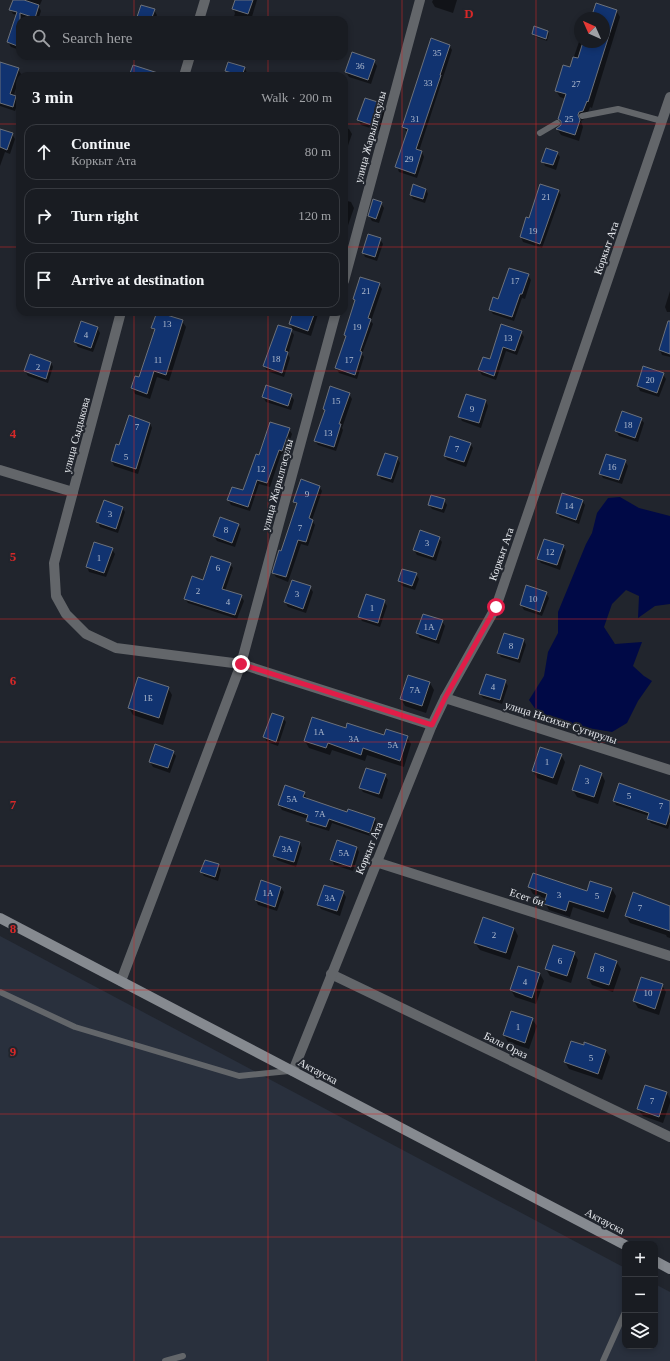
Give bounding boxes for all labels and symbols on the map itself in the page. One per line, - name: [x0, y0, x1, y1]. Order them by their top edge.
- text: D: [464, 6, 474, 21]
- north arrow: [574, 12, 610, 48]
- house number: 35: [433, 48, 442, 58]
- house number: 36: [356, 61, 365, 71]
- house number: 33: [424, 78, 433, 88]
- house number: 27: [572, 79, 581, 89]
- street label: улица Жарылгасулы: [352, 89, 388, 184]
- house number: 31: [411, 114, 420, 124]
- house number: 25: [565, 114, 574, 124]
- house number: 29: [405, 154, 414, 164]
- house number: 21: [542, 192, 551, 202]
- street label: Коркыт Ата: [591, 220, 621, 276]
- house number: 19: [529, 226, 538, 236]
- house number: 17: [511, 276, 520, 286]
- house number: 21: [362, 286, 371, 296]
- house number: 13: [163, 319, 172, 329]
- house number: 19: [353, 322, 362, 332]
- house number: 4: [84, 330, 89, 340]
- house number: 13: [504, 333, 513, 343]
- house number: 18: [272, 354, 281, 364]
- house number: 11: [154, 355, 162, 365]
- house number: 17: [345, 355, 354, 365]
- house number: 2: [36, 362, 40, 372]
- house number: 20: [646, 375, 655, 385]
- street label: улица Сыдыкова: [60, 396, 92, 474]
- house number: 15: [332, 396, 341, 406]
- house number: 9: [470, 404, 475, 414]
- house number: 18: [624, 420, 633, 430]
- house number: 7: [135, 422, 140, 432]
- text: 4: [10, 426, 17, 441]
- house number: 13: [324, 428, 333, 438]
- street label: улица Жарылгасулы: [259, 437, 295, 532]
- house number: 7: [455, 444, 460, 454]
- house number: 5: [124, 452, 129, 462]
- house number: 16: [608, 462, 617, 472]
- house number: 12: [257, 464, 266, 474]
- house number: 9: [305, 489, 310, 499]
- house number: 14: [565, 501, 574, 511]
- house number: 3: [108, 509, 113, 519]
- house number: 7: [298, 523, 303, 533]
- house number: 8: [224, 525, 229, 535]
- street label: Коркыт Ата: [486, 526, 516, 582]
- house number: 3: [425, 538, 430, 548]
- house number: 12: [546, 547, 555, 557]
- text: 5: [10, 549, 17, 564]
- house number: 1: [97, 553, 101, 563]
- house number: 6: [216, 563, 221, 573]
- house number: 2: [196, 586, 200, 596]
- house number: 3: [295, 589, 300, 599]
- house number: 10: [529, 594, 538, 604]
- house number: 4: [226, 597, 231, 607]
- route start: [487, 598, 505, 616]
- house number: 1: [370, 603, 374, 613]
- house number: 1А: [424, 622, 435, 632]
- house number: 8: [509, 641, 514, 651]
- route end: [232, 655, 250, 673]
- text: 6: [10, 673, 17, 688]
- house number: 4: [491, 682, 496, 692]
- house number: 7А: [410, 685, 421, 695]
- house number: 1Б: [143, 693, 153, 703]
- street label: улица Насихат Сугирулы: [503, 698, 619, 746]
- house number: 1А: [314, 727, 325, 737]
- house number: 3А: [349, 734, 360, 744]
- house number: 5А: [388, 740, 399, 750]
- house number: 1: [545, 757, 549, 767]
- house number: 3: [585, 776, 590, 786]
- house number: 5: [627, 791, 632, 801]
- house number: 5А: [287, 794, 298, 804]
- text: 7: [10, 797, 17, 812]
- house number: 7: [659, 801, 664, 811]
- house number: 7А: [315, 809, 326, 819]
- street label: Коркыт Ата: [353, 820, 385, 876]
- house number: 3А: [282, 844, 293, 854]
- house number: 5А: [339, 848, 350, 858]
- street label: Есет би: [508, 886, 546, 908]
- house number: 1А: [263, 888, 274, 898]
- house number: 3: [557, 890, 562, 900]
- house number: 5: [595, 891, 600, 901]
- house number: 3А: [325, 893, 336, 903]
- house number: 7: [638, 903, 643, 913]
- text: 8: [10, 921, 17, 936]
- house number: 2: [492, 930, 496, 940]
- house number: 6: [558, 956, 563, 966]
- house number: 8: [600, 964, 605, 974]
- house number: 4: [523, 977, 528, 987]
- house number: 10: [644, 988, 653, 998]
- house number: 1: [516, 1022, 520, 1032]
- street label: Бала Ораз: [482, 1029, 530, 1061]
- text: 9: [10, 1044, 17, 1059]
- house number: 5: [589, 1053, 594, 1063]
- street label: Актауска: [296, 1056, 340, 1086]
- house number: 7: [650, 1096, 655, 1106]
- street label: Актауска: [583, 1206, 627, 1236]

